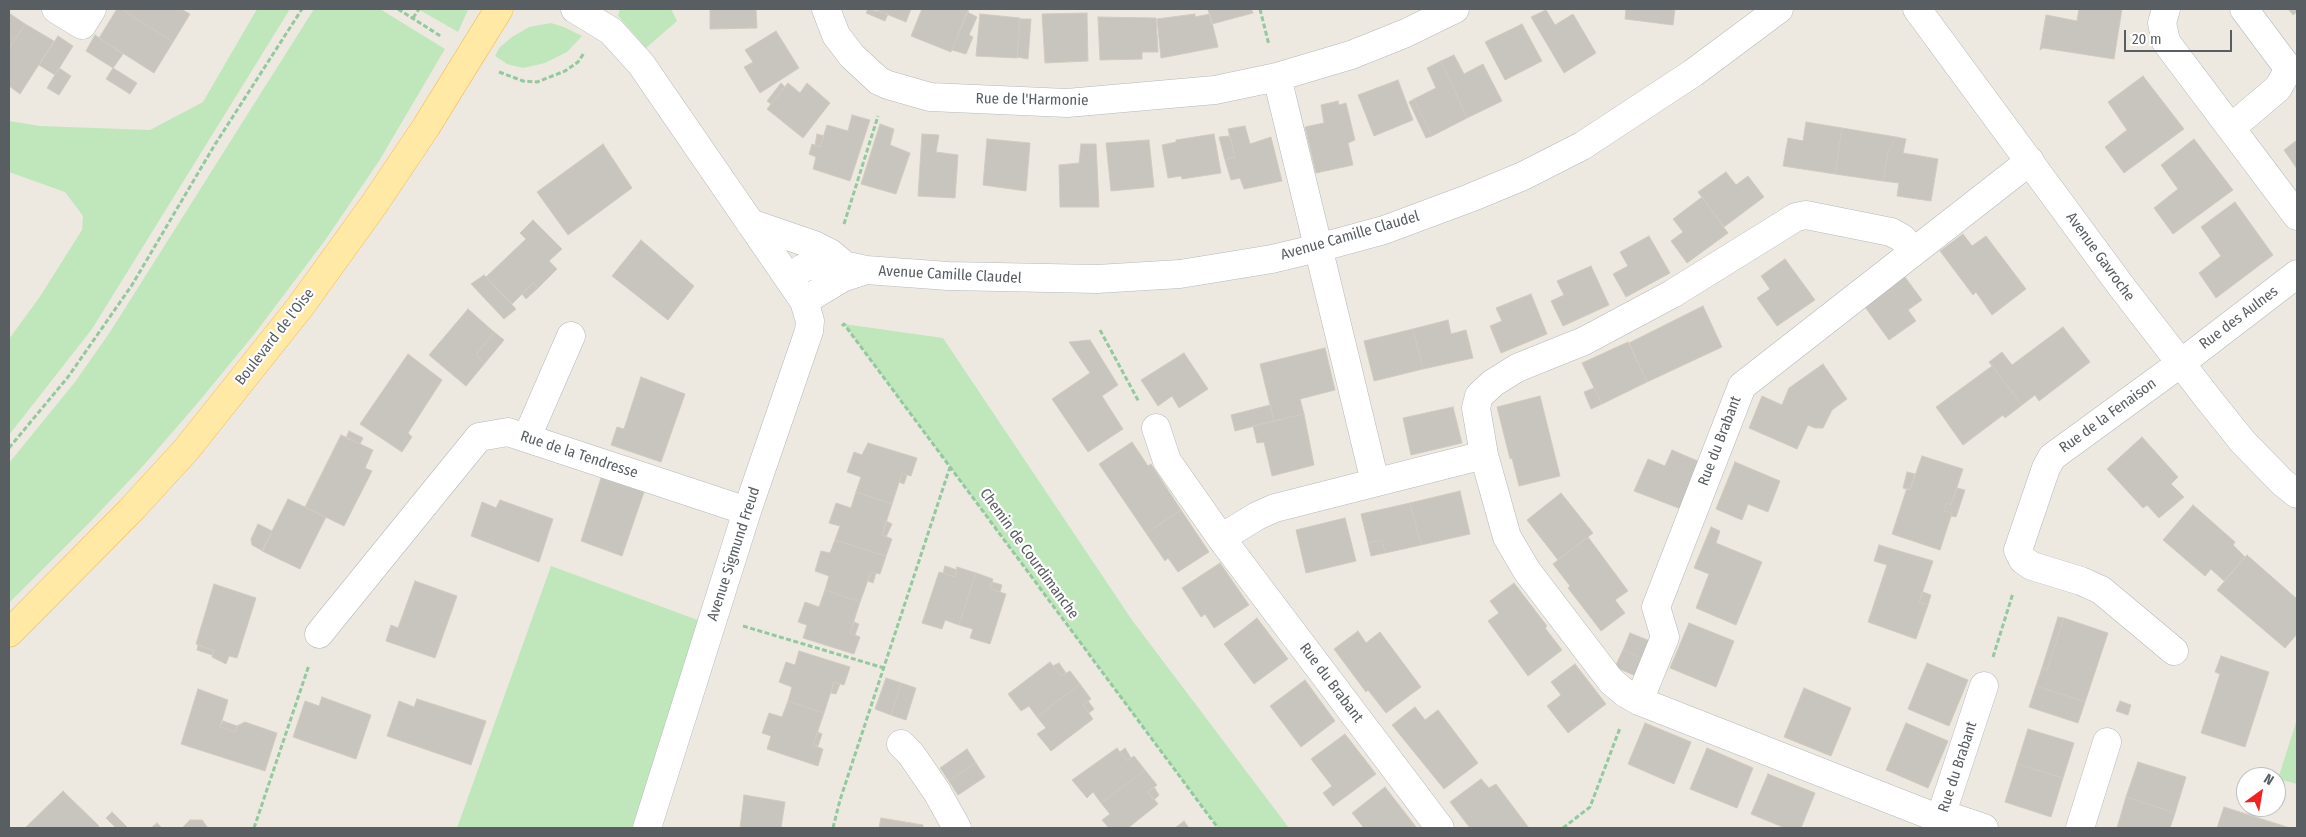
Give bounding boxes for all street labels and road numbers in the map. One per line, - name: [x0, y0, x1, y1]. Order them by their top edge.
- street label: Rue de l'Harmonie: [975, 90, 1089, 110]
- street label: Avenue Camille Claudel: [1279, 208, 1421, 264]
- street label: Avenue Gavroche: [2062, 209, 2138, 305]
- street label: Avenue Camille Claudel: [878, 262, 1022, 288]
- street label: Rue des Aulnes: [2196, 283, 2282, 353]
- street label: Boulevard de l'Oise: [232, 285, 318, 389]
- street label: Rue de la Fenaison: [2056, 375, 2160, 457]
- street label: Rue du Brabant: [1695, 394, 1745, 488]
- street label: Rue de la Tendresse: [518, 428, 640, 482]
- street label: Avenue Sigmund Freud: [704, 485, 764, 623]
- street label: Chemin de Courdimanche: [976, 485, 1082, 623]
- street label: Rue du Brabant: [1295, 640, 1367, 726]
- street label: Rue du Brabant: [1935, 719, 1981, 815]

